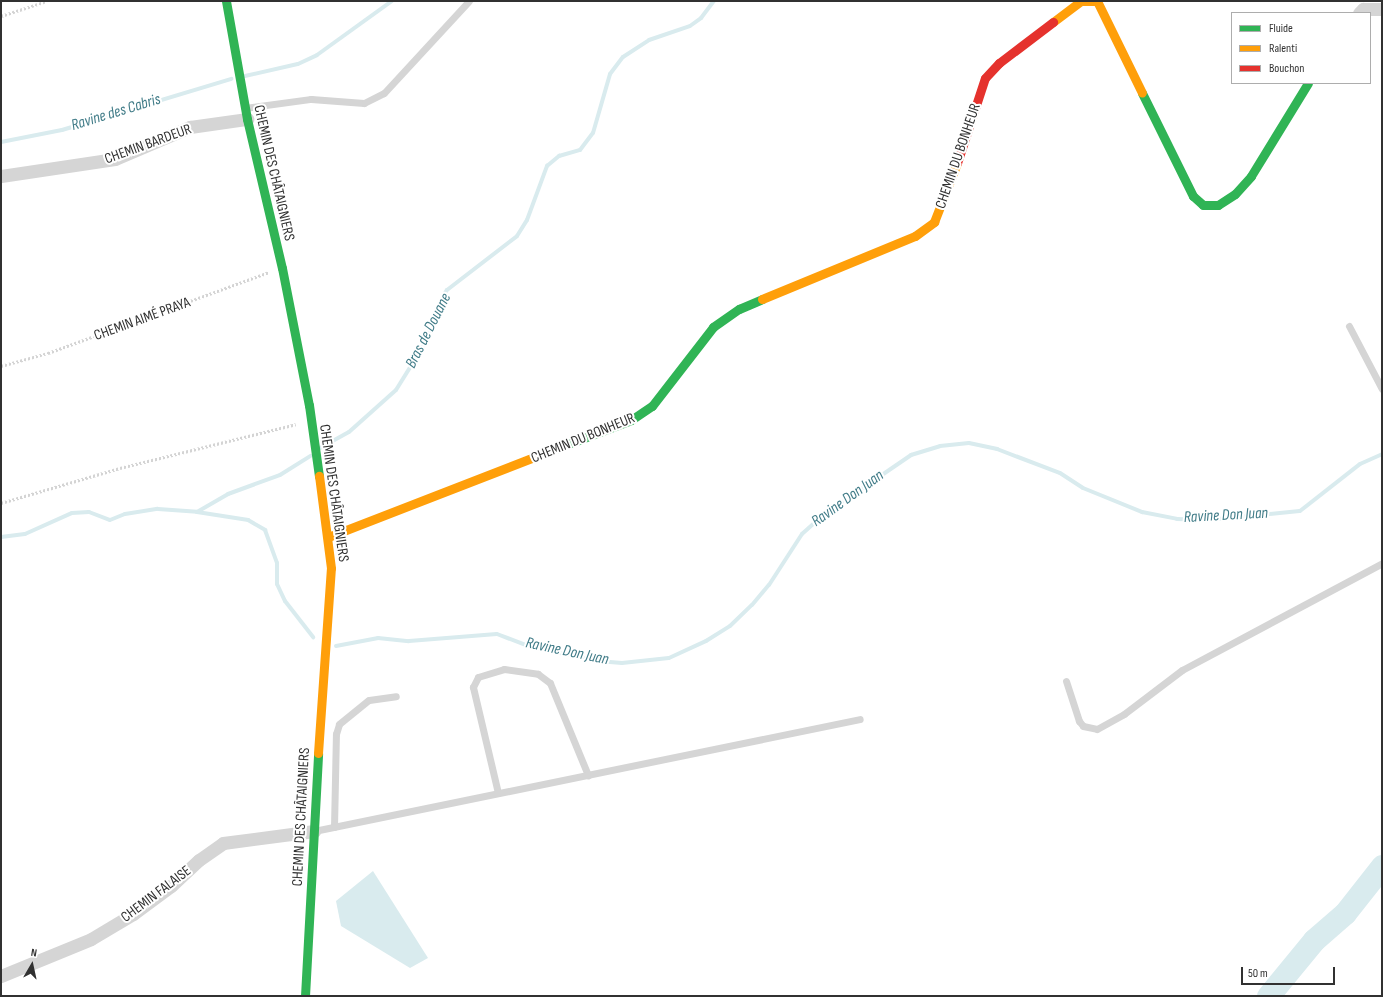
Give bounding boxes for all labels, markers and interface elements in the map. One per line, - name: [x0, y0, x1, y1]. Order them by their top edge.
- legend: [1231, 12, 1371, 84]
- text: Fluide: [1269, 21, 1293, 36]
- text: Ralenti: [1269, 41, 1297, 56]
- text: Bouchon: [1269, 61, 1304, 76]
- water label: Ravine des Cabris: [69, 90, 163, 136]
- street label: CHEMIN DU BONHEUR: [932, 101, 984, 211]
- street label: CHEMIN DES CHÂTAIGNIERS: [250, 103, 298, 243]
- street label: CHEMIN BARDEUR: [102, 120, 194, 168]
- water label: Bras de Douane: [402, 290, 456, 372]
- street label: CHEMIN AIMÉ PRAYA: [92, 293, 192, 345]
- street label: CHEMIN DU BONHEUR: [529, 409, 637, 467]
- street label: CHEMIN DES CHÂTAIGNIERS: [315, 423, 353, 563]
- water label: Ravine Don Juan: [808, 466, 888, 532]
- water label: Ravine Don Juan: [1183, 504, 1269, 528]
- water label: Ravine Don Juan: [524, 634, 610, 670]
- street label: CHEMIN DES CHÂTAIGNIERS: [288, 747, 314, 887]
- street label: CHEMIN FALAISE: [118, 862, 194, 926]
- north arrow: [12, 945, 52, 985]
- text: N: [30, 946, 38, 960]
- scale bar: [1243, 959, 1337, 985]
- text: 50 m: [1248, 966, 1268, 981]

